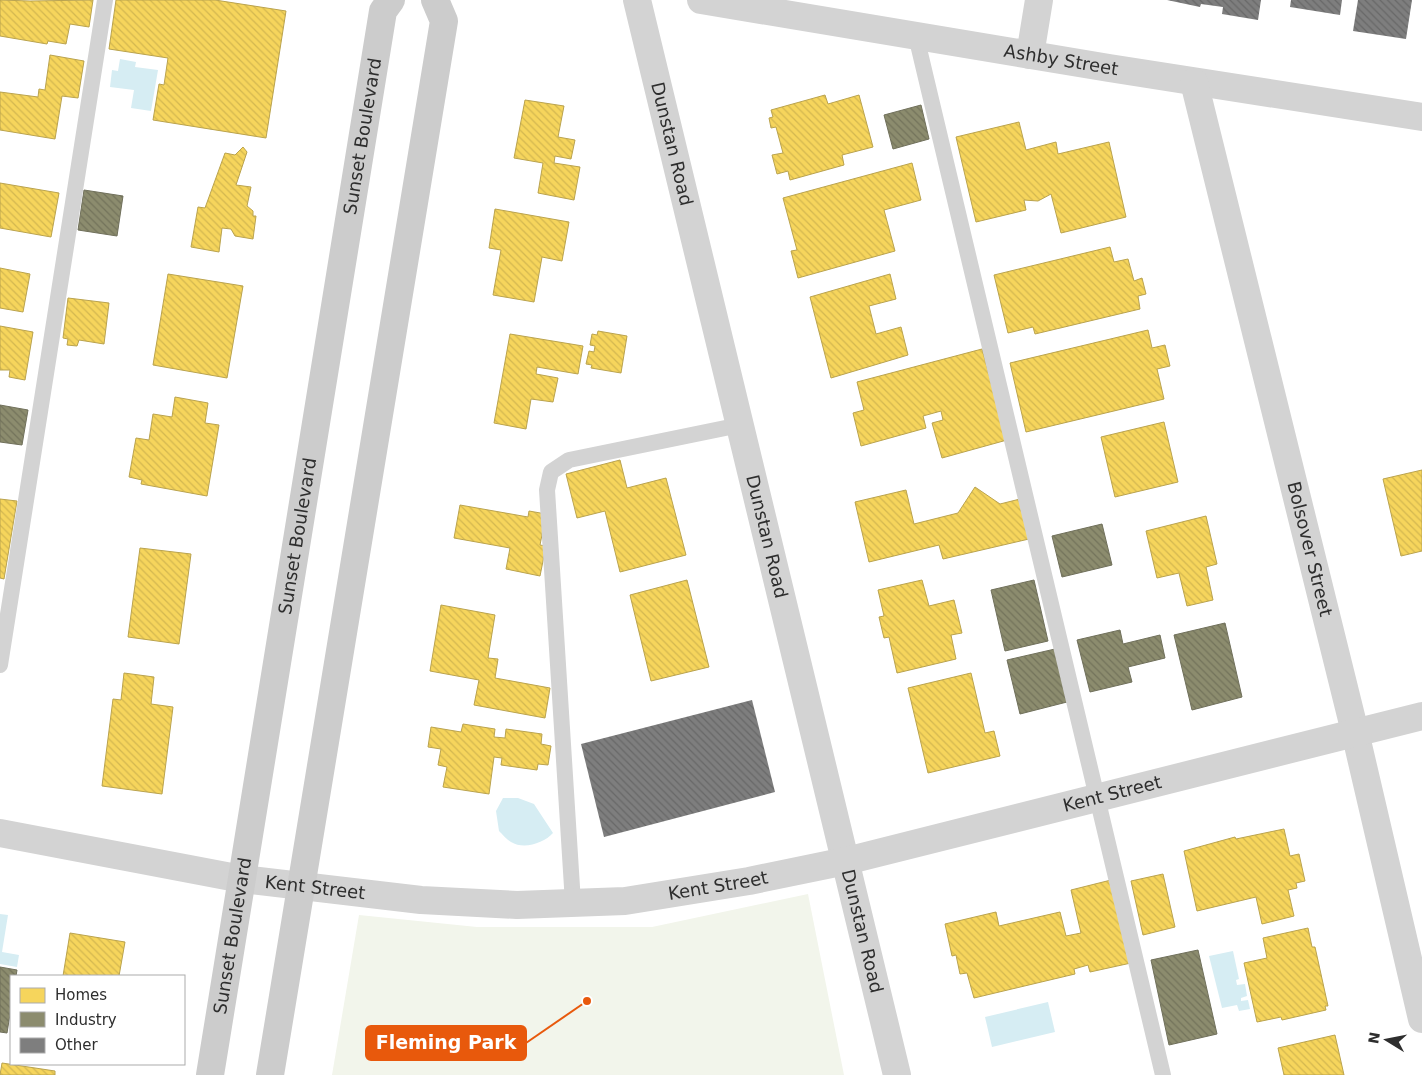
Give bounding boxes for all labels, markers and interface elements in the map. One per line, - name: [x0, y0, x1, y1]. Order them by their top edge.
- street label: Ashby Street: [1002, 40, 1120, 79]
- street label: Sunset Boulevard: [339, 56, 385, 216]
- street label: Dunstan Road: [647, 80, 697, 208]
- street label: Sunset Boulevard: [274, 456, 320, 616]
- street label: Dunstan Road: [742, 472, 792, 600]
- street label: Bolsover Street: [1283, 479, 1337, 618]
- street label: Kent Street: [1061, 771, 1164, 816]
- street label: Sunset Boulevard: [209, 856, 255, 1016]
- street label: Kent Street: [666, 866, 770, 904]
- street label: Dunstan Road: [838, 867, 888, 995]
- street label: Kent Street: [264, 871, 367, 903]
- legend: [10, 975, 185, 1065]
- text: Homes: [55, 986, 107, 1004]
- text: Industry: [55, 1011, 117, 1029]
- north arrow: [1362, 1015, 1412, 1065]
- callout: Fleming Park: [366, 1026, 526, 1060]
- text: Fleming Park: [376, 1031, 517, 1053]
- text: N: [1365, 1031, 1383, 1045]
- text: Other: [55, 1036, 98, 1054]

